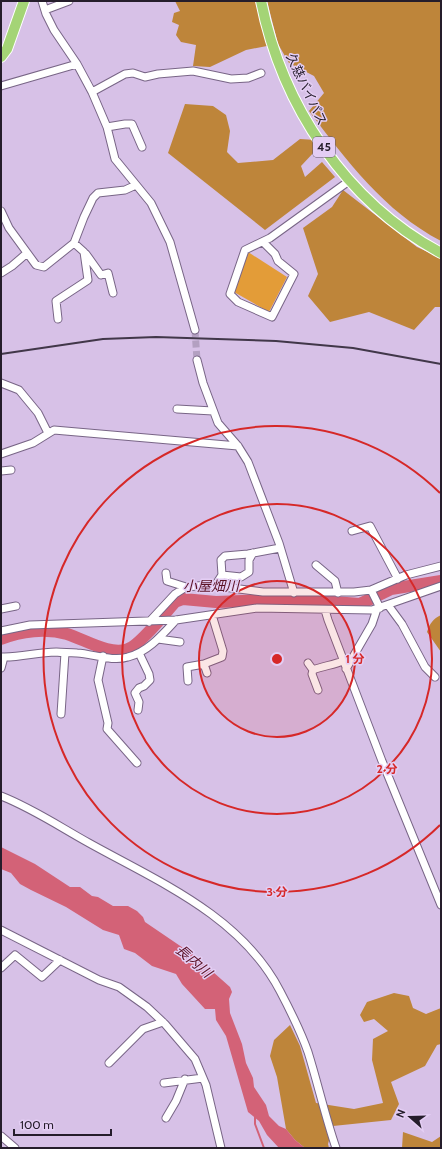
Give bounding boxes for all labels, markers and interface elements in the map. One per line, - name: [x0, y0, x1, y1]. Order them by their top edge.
- street label: 久慈バイパス: [283, 50, 331, 128]
- road number: 45: [313, 137, 335, 157]
- water label: 小屋畑川: [183, 577, 241, 595]
- text: 1 分: [345, 651, 365, 666]
- centre of rings: [270, 652, 284, 666]
- text: 2 分: [376, 761, 398, 776]
- text: 3 分: [266, 884, 288, 899]
- water label: 長内川: [172, 940, 217, 983]
- north arrow: [390, 1097, 430, 1137]
- text: N: [393, 1108, 409, 1120]
- scale bar: [14, 1111, 111, 1137]
- text: 100 m: [20, 1117, 54, 1132]

